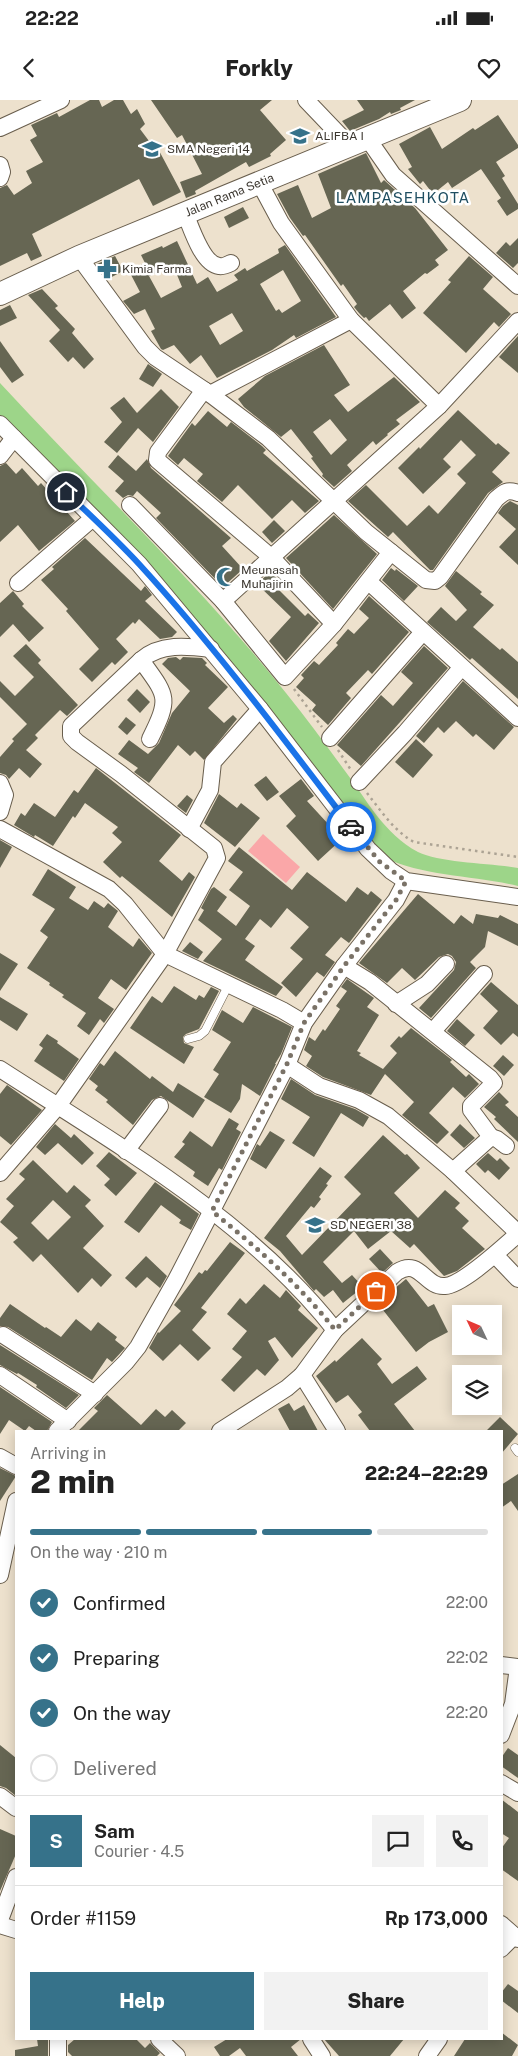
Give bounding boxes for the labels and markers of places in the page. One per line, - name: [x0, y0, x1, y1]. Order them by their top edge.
- school or university icon: ALIFBA I: [289, 125, 311, 147]
- place label: ALIFBA I: [315, 129, 364, 143]
- school or university icon: SMA Negeri 14: [141, 138, 163, 160]
- place label: SMA Negeri 14: [167, 142, 250, 156]
- pharmacy icon: Kimia Farma: [96, 258, 118, 280]
- place label: Kimia Farma: [122, 262, 191, 276]
- pin: [45, 471, 87, 513]
- place label: Meunasah Muhajirin: [241, 563, 299, 591]
- mosque icon: Meunasah Muhajirin: [215, 566, 237, 588]
- school or university icon: SD NEGERI 38: [304, 1214, 326, 1236]
- place label: SD NEGERI 38: [330, 1218, 412, 1232]
- pin: [355, 1270, 397, 1312]

